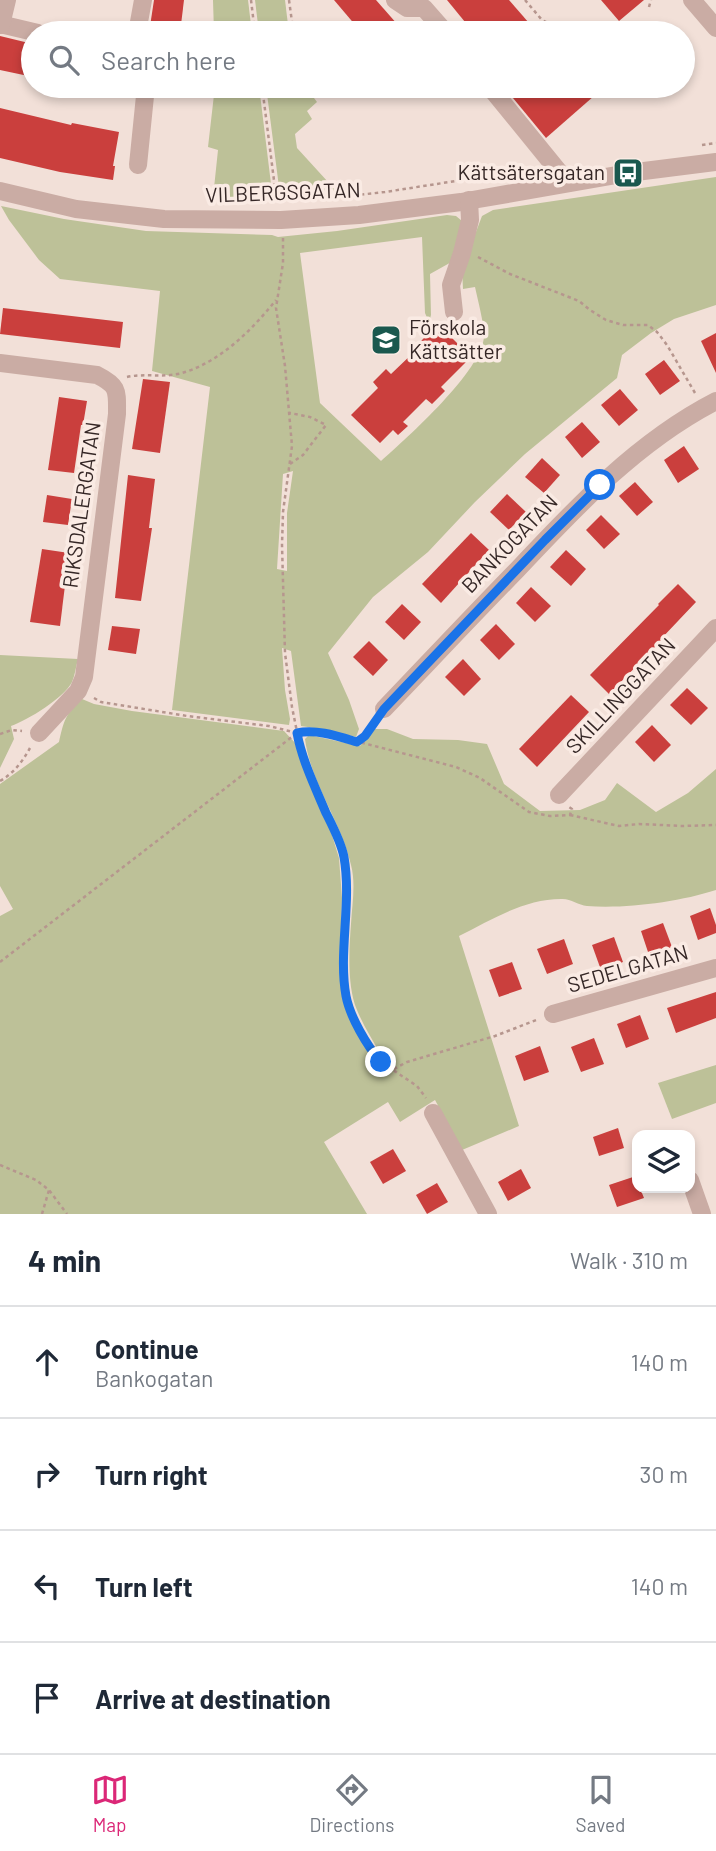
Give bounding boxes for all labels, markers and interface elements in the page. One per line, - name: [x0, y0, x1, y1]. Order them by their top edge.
- search box: [21, 21, 695, 98]
- icon: search: [45, 41, 83, 79]
- text: Search here: [101, 44, 236, 75]
- bus stop icon: Kättsätersgatan: [611, 156, 645, 190]
- place label: Kättsätersgatan: [458, 159, 605, 184]
- street label: VILBERGSGATAN: [205, 176, 361, 207]
- place label: Förskola Kättsätter: [409, 314, 503, 363]
- school or university icon: Förskola Kättsätter: [369, 323, 403, 357]
- street label: RIKSDALERGATAN: [56, 420, 105, 590]
- route start: [584, 469, 615, 500]
- street label: BANKOGATAN: [456, 489, 562, 597]
- street label: SKILLINGGATAN: [560, 632, 680, 758]
- street label: SEDELGATAN: [564, 938, 691, 997]
- route end: [365, 1046, 396, 1077]
- map controls: [632, 1130, 695, 1193]
- button: layers: [632, 1130, 695, 1193]
- text: 4 min: [28, 1242, 101, 1278]
- text: Walk · 310 m: [570, 1246, 688, 1274]
- text: Continue: [95, 1333, 199, 1364]
- icon: ahead: [28, 1343, 66, 1381]
- text: 140 m: [631, 1348, 688, 1376]
- text: Bankogatan: [95, 1364, 214, 1392]
- icon: right: [28, 1455, 66, 1493]
- text: Turn right: [95, 1459, 208, 1490]
- text: 30 m: [640, 1460, 688, 1488]
- icon: left: [28, 1567, 66, 1605]
- text: Turn left: [95, 1571, 193, 1602]
- text: 140 m: [631, 1572, 688, 1600]
- icon: arrive: [28, 1679, 66, 1717]
- text: Arrive at destination: [95, 1683, 331, 1714]
- tab: Map: [91, 1771, 129, 1836]
- tab: Directions: [310, 1771, 395, 1836]
- tab: Saved: [576, 1771, 625, 1836]

